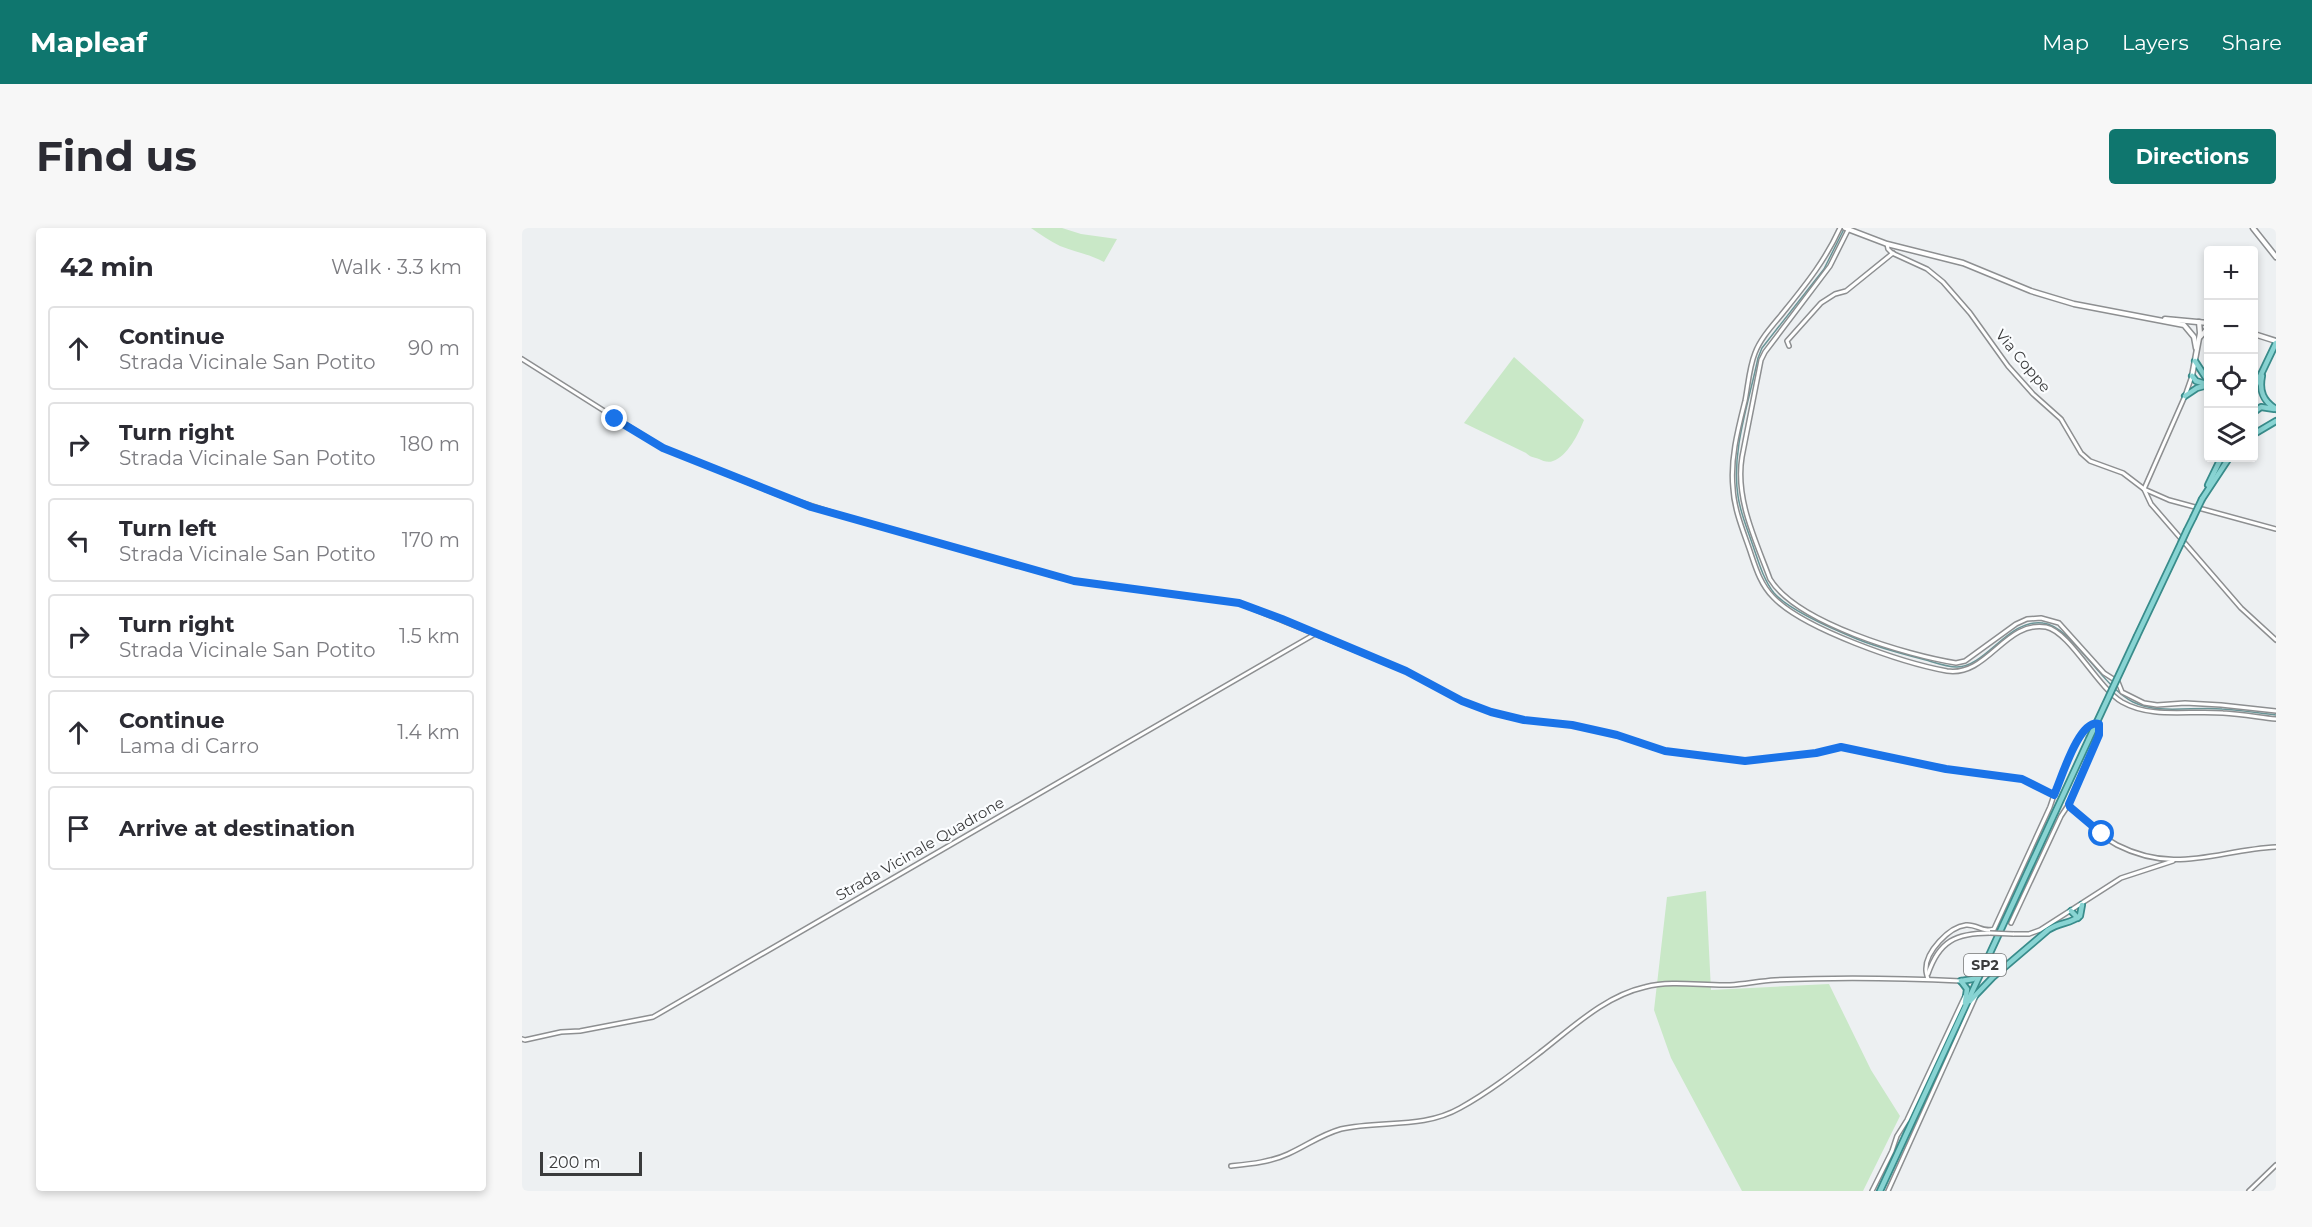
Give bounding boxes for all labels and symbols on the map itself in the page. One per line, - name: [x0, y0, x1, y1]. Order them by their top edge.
- street label: Via Coppe: [1992, 325, 2055, 396]
- route end: [601, 405, 627, 431]
- street label: Strada Vicinale Quadrone: [832, 793, 1007, 905]
- route start: [2088, 820, 2114, 846]
- road number: SP2: [1964, 954, 2006, 976]
- scale bar: [540, 1149, 642, 1176]

